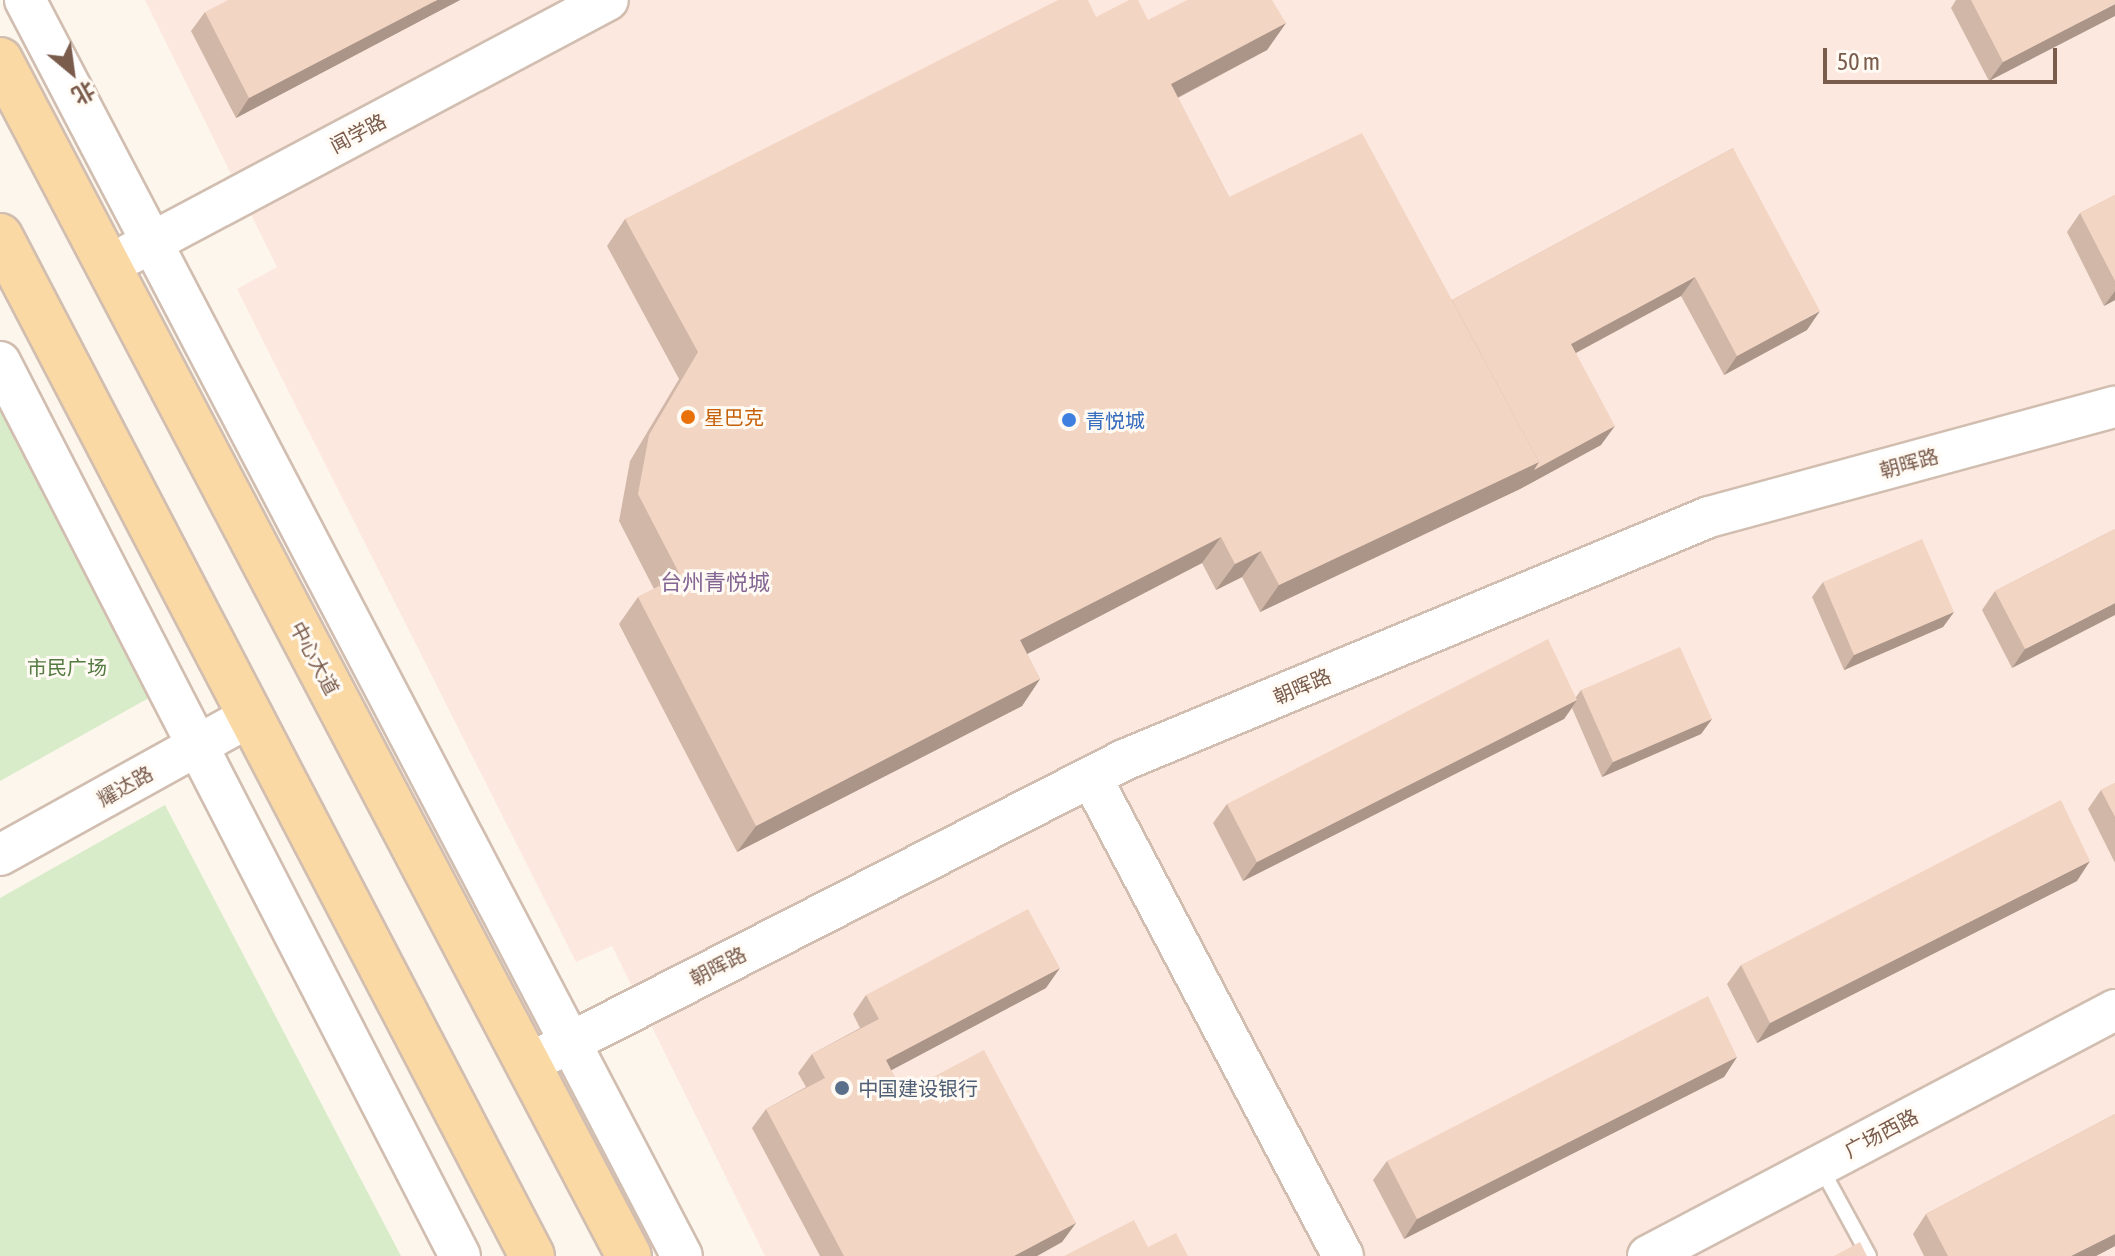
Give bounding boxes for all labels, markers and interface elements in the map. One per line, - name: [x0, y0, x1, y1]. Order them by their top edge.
- north arrow: [32, 32, 112, 112]
- scale bar: [1827, 32, 2061, 82]
- text: 50 m: [1837, 48, 1880, 75]
- text: 北: [68, 76, 100, 110]
- street label: 闻学路: [326, 108, 390, 158]
- place label: 星巴克: [704, 405, 764, 429]
- marker: 星巴克: [679, 408, 697, 426]
- place label: 青悦城: [1085, 408, 1145, 432]
- marker: 青悦城: [1060, 411, 1078, 429]
- street label: 朝晖路: [1877, 444, 1941, 482]
- district label: 台州青悦城: [660, 570, 770, 596]
- street label: 中心大道: [286, 617, 344, 699]
- park label: 市民广场: [27, 655, 107, 679]
- street label: 朝晖路: [1270, 663, 1334, 709]
- street label: 耀达路: [93, 761, 157, 811]
- street label: 朝晖路: [686, 942, 750, 990]
- place label: 中国建设银行: [858, 1076, 978, 1100]
- marker: 中国建设银行: [833, 1079, 851, 1097]
- street label: 广场西路: [1840, 1104, 1922, 1162]

